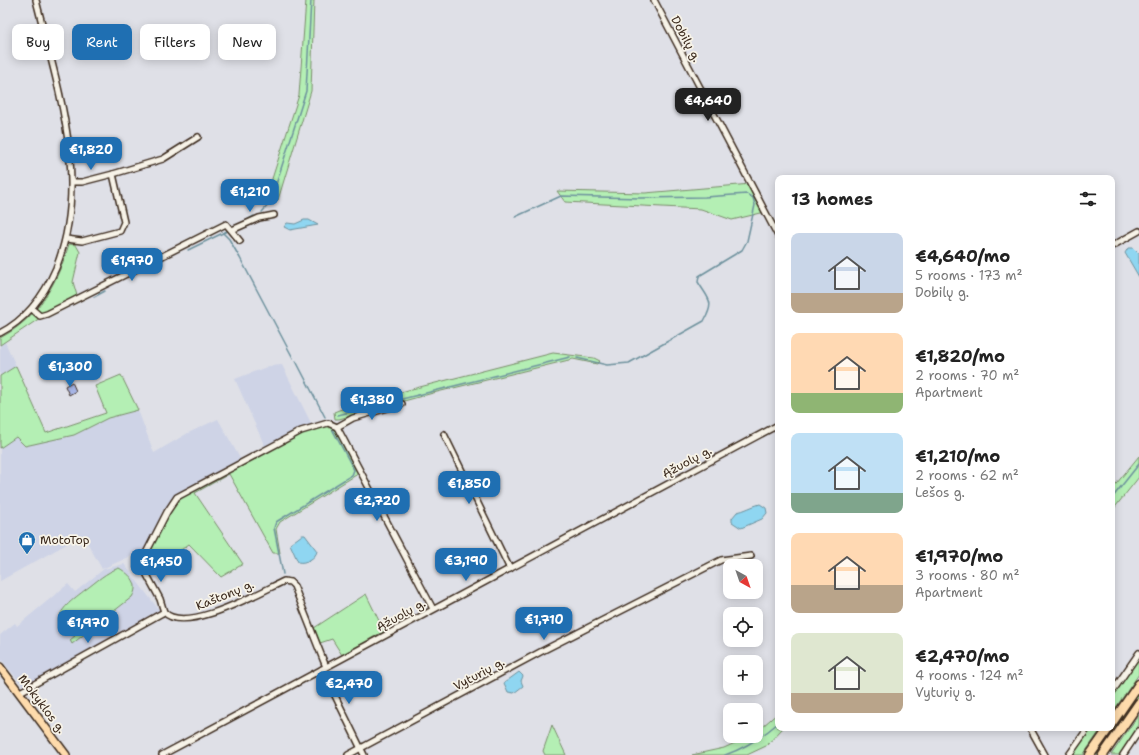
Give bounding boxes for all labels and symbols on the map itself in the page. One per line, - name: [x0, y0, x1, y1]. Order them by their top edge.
- street label: Dobilų g.: [667, 13, 705, 65]
- pin: €4,640: [675, 88, 741, 122]
- pin: €1,820: [58, 137, 124, 171]
- pin: €1,210: [217, 179, 283, 213]
- pin: €1,970: [99, 248, 165, 282]
- pin: €1,300: [37, 354, 103, 388]
- pin: €1,380: [339, 387, 405, 421]
- street label: Ąžuolų g.: [659, 442, 715, 482]
- pin: €1,850: [436, 471, 502, 505]
- pin: €2,720: [344, 488, 410, 522]
- shop icon: MotoTop: [17, 530, 37, 555]
- place label: MotoTop: [40, 532, 90, 548]
- pin: €3,190: [433, 548, 499, 582]
- pin: €1,450: [128, 549, 194, 583]
- north arrow: [723, 559, 763, 599]
- street label: Kaštonų g.: [194, 576, 256, 614]
- street label: Ąžuolų g.: [374, 595, 428, 635]
- pin: €1,710: [511, 607, 577, 641]
- pin: €1,970: [55, 610, 121, 644]
- street label: Vyturių g.: [451, 654, 507, 694]
- street label: Mokyklos g.: [15, 671, 69, 737]
- pin: €2,470: [316, 671, 382, 705]

